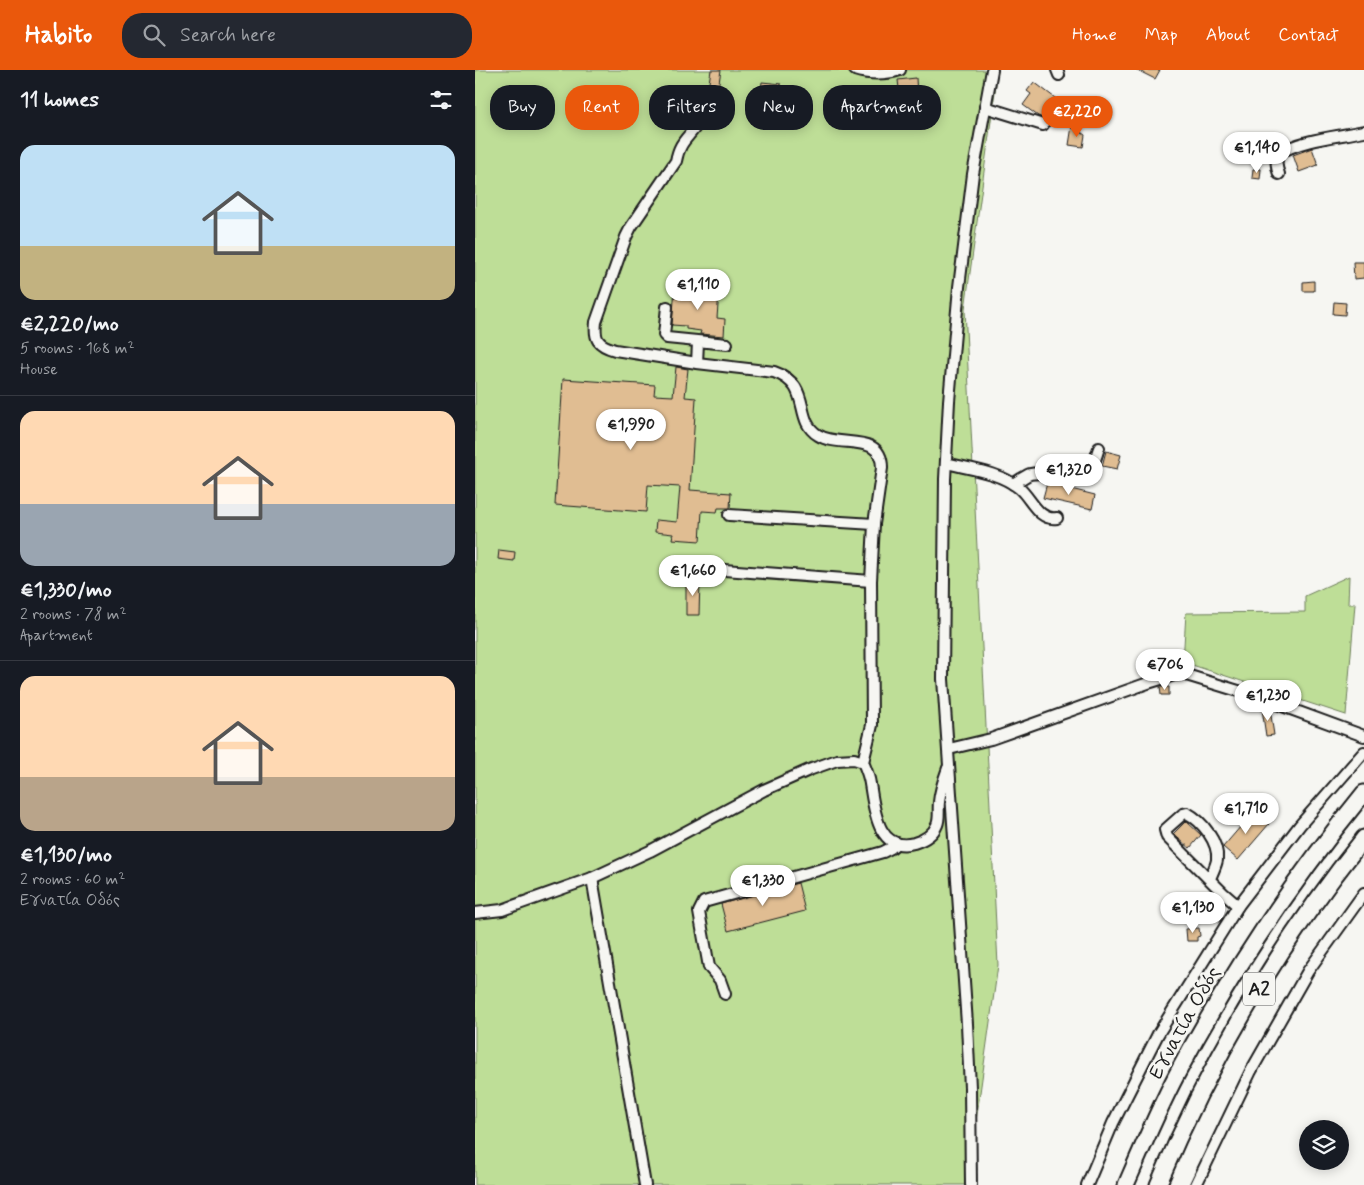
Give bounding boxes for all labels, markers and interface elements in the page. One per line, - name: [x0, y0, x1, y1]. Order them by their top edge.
- search box: [122, 13, 472, 58]
- text: Habito: [25, 20, 92, 51]
- icon: search: [140, 21, 168, 49]
- text: Search here: [180, 23, 276, 48]
- text: Home: [1072, 23, 1117, 47]
- text: Map: [1145, 23, 1178, 47]
- text: About: [1206, 23, 1250, 47]
- text: Contact: [1278, 23, 1339, 47]
- chip: Buy: [490, 85, 555, 130]
- chip: Rent: [565, 85, 639, 130]
- chip: Filters: [649, 85, 735, 130]
- chip: New: [745, 85, 813, 130]
- chip: Apartment: [823, 85, 941, 130]
- text: 11 homes: [20, 86, 99, 114]
- icon: filters: [427, 86, 455, 114]
- pin: €2,220: [1036, 96, 1118, 138]
- text: €2,220: [1053, 101, 1101, 122]
- pin: €1,140: [1216, 132, 1298, 174]
- text: €1,140: [1234, 137, 1280, 158]
- icon: home: [193, 178, 283, 268]
- pin: €1,110: [657, 268, 739, 311]
- text: €1,110: [676, 274, 720, 295]
- text: €2,220/mo: [20, 310, 119, 338]
- text: 5 rooms · 168 m²: [20, 338, 135, 359]
- text: House: [20, 359, 58, 380]
- pin: €1,990: [590, 408, 672, 451]
- text: €1,990: [607, 414, 655, 435]
- icon: home: [193, 443, 283, 533]
- pin: €1,320: [1028, 454, 1110, 496]
- text: €1,320: [1046, 459, 1092, 480]
- pin: €1,660: [652, 554, 734, 597]
- text: €1,660: [670, 560, 716, 581]
- text: €1,330/mo: [20, 576, 112, 604]
- text: 2 rooms · 78 m²: [20, 604, 127, 625]
- text: Apartment: [20, 625, 93, 646]
- pin: €706: [1135, 648, 1195, 691]
- text: €706: [1147, 654, 1183, 675]
- pin: €1,230: [1227, 680, 1309, 722]
- text: €1,230: [1245, 685, 1291, 706]
- icon: home: [193, 708, 283, 798]
- pin: €1,710: [1205, 792, 1287, 835]
- text: €1,710: [1224, 798, 1268, 819]
- text: €1,130/mo: [20, 841, 112, 869]
- pin: €1,330: [722, 864, 804, 907]
- text: 2 rooms · 60 m²: [20, 869, 125, 890]
- text: €1,330: [741, 870, 785, 891]
- text: Εγνατία Οδός: [20, 890, 120, 911]
- pin: €1,130: [1152, 892, 1234, 934]
- text: €1,130: [1171, 897, 1215, 918]
- street label: Εγνατία Οδός: [1143, 962, 1227, 1084]
- road number: Α2: [1243, 972, 1275, 1006]
- map controls: [1299, 1120, 1349, 1170]
- button: layers: [1299, 1120, 1349, 1170]

